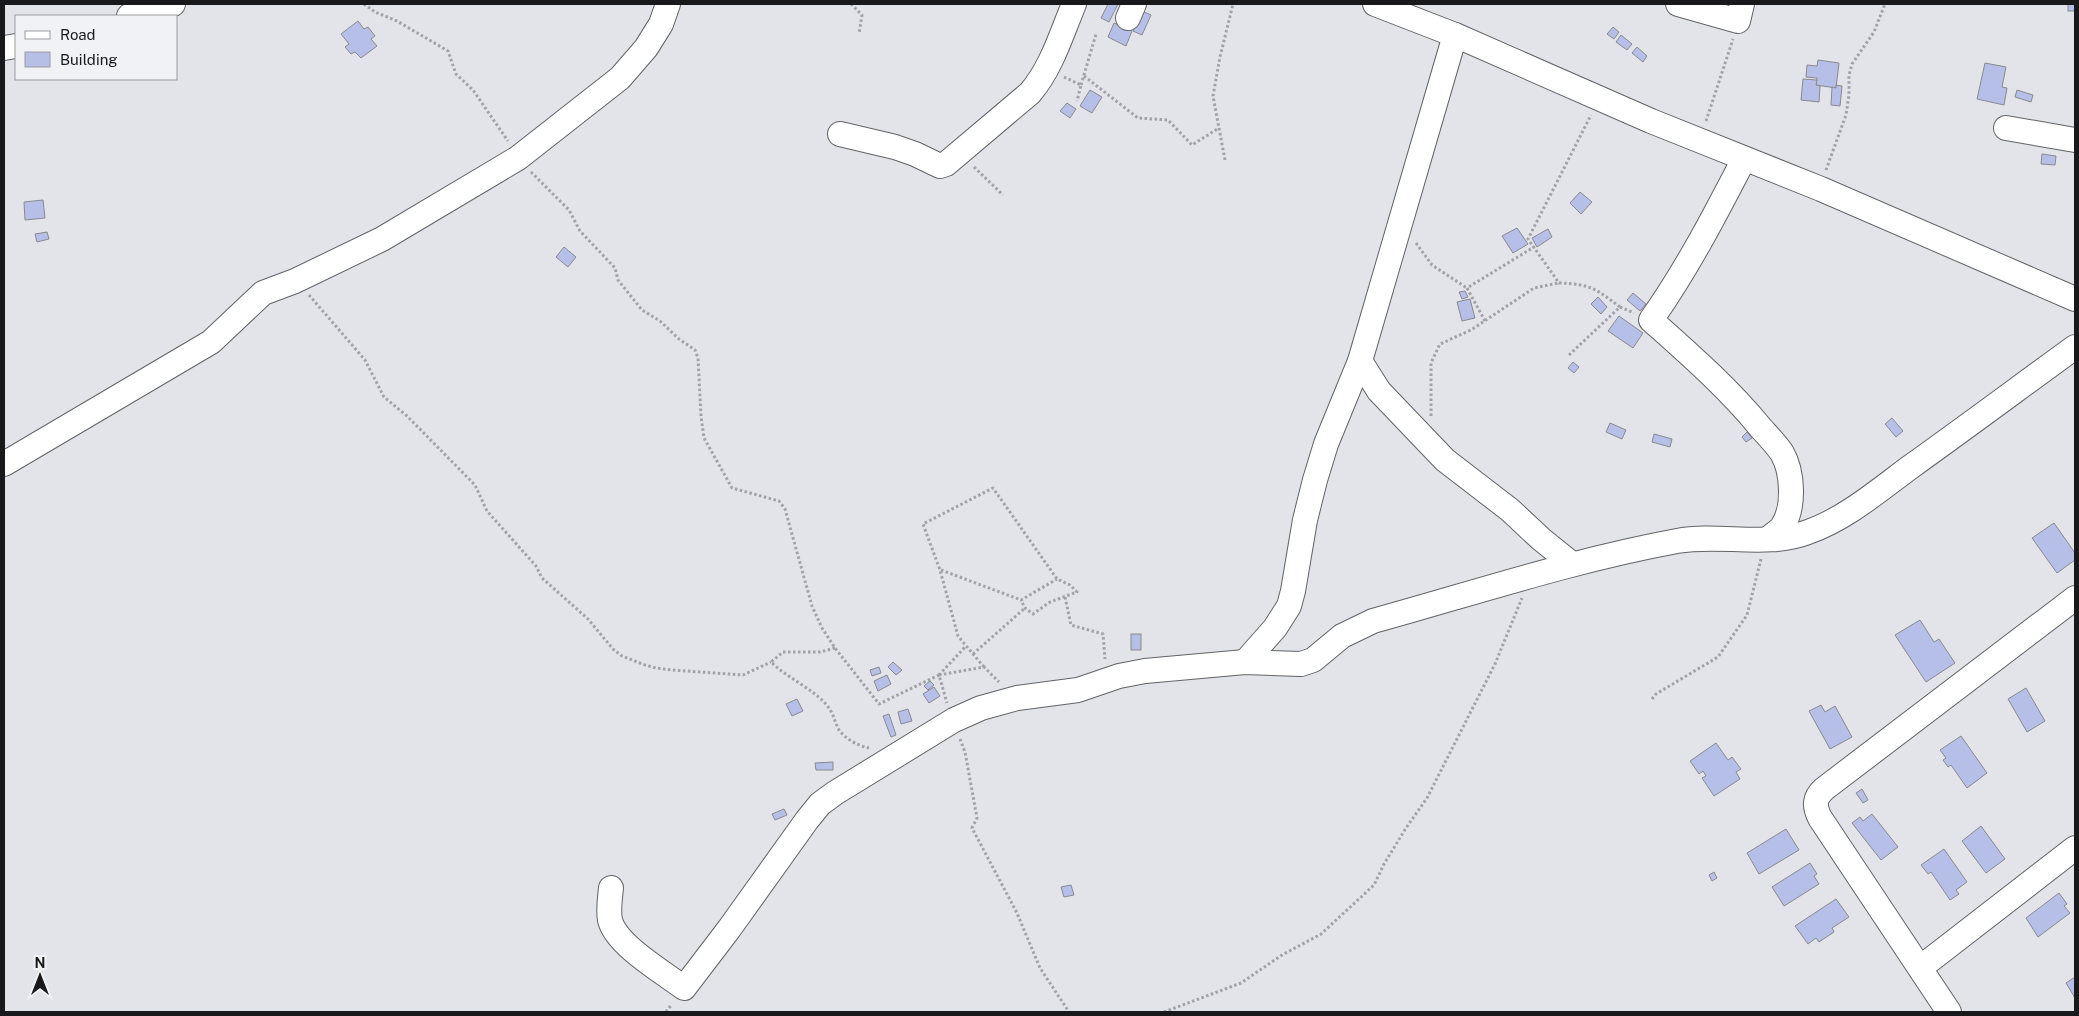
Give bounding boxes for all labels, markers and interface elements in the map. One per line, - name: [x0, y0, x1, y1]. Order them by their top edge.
- legend: [15, 15, 178, 80]
- text: Road: [60, 26, 96, 43]
- text: Building: [60, 51, 118, 68]
- north arrow: [15, 951, 65, 1001]
- text: N: [35, 955, 45, 971]

